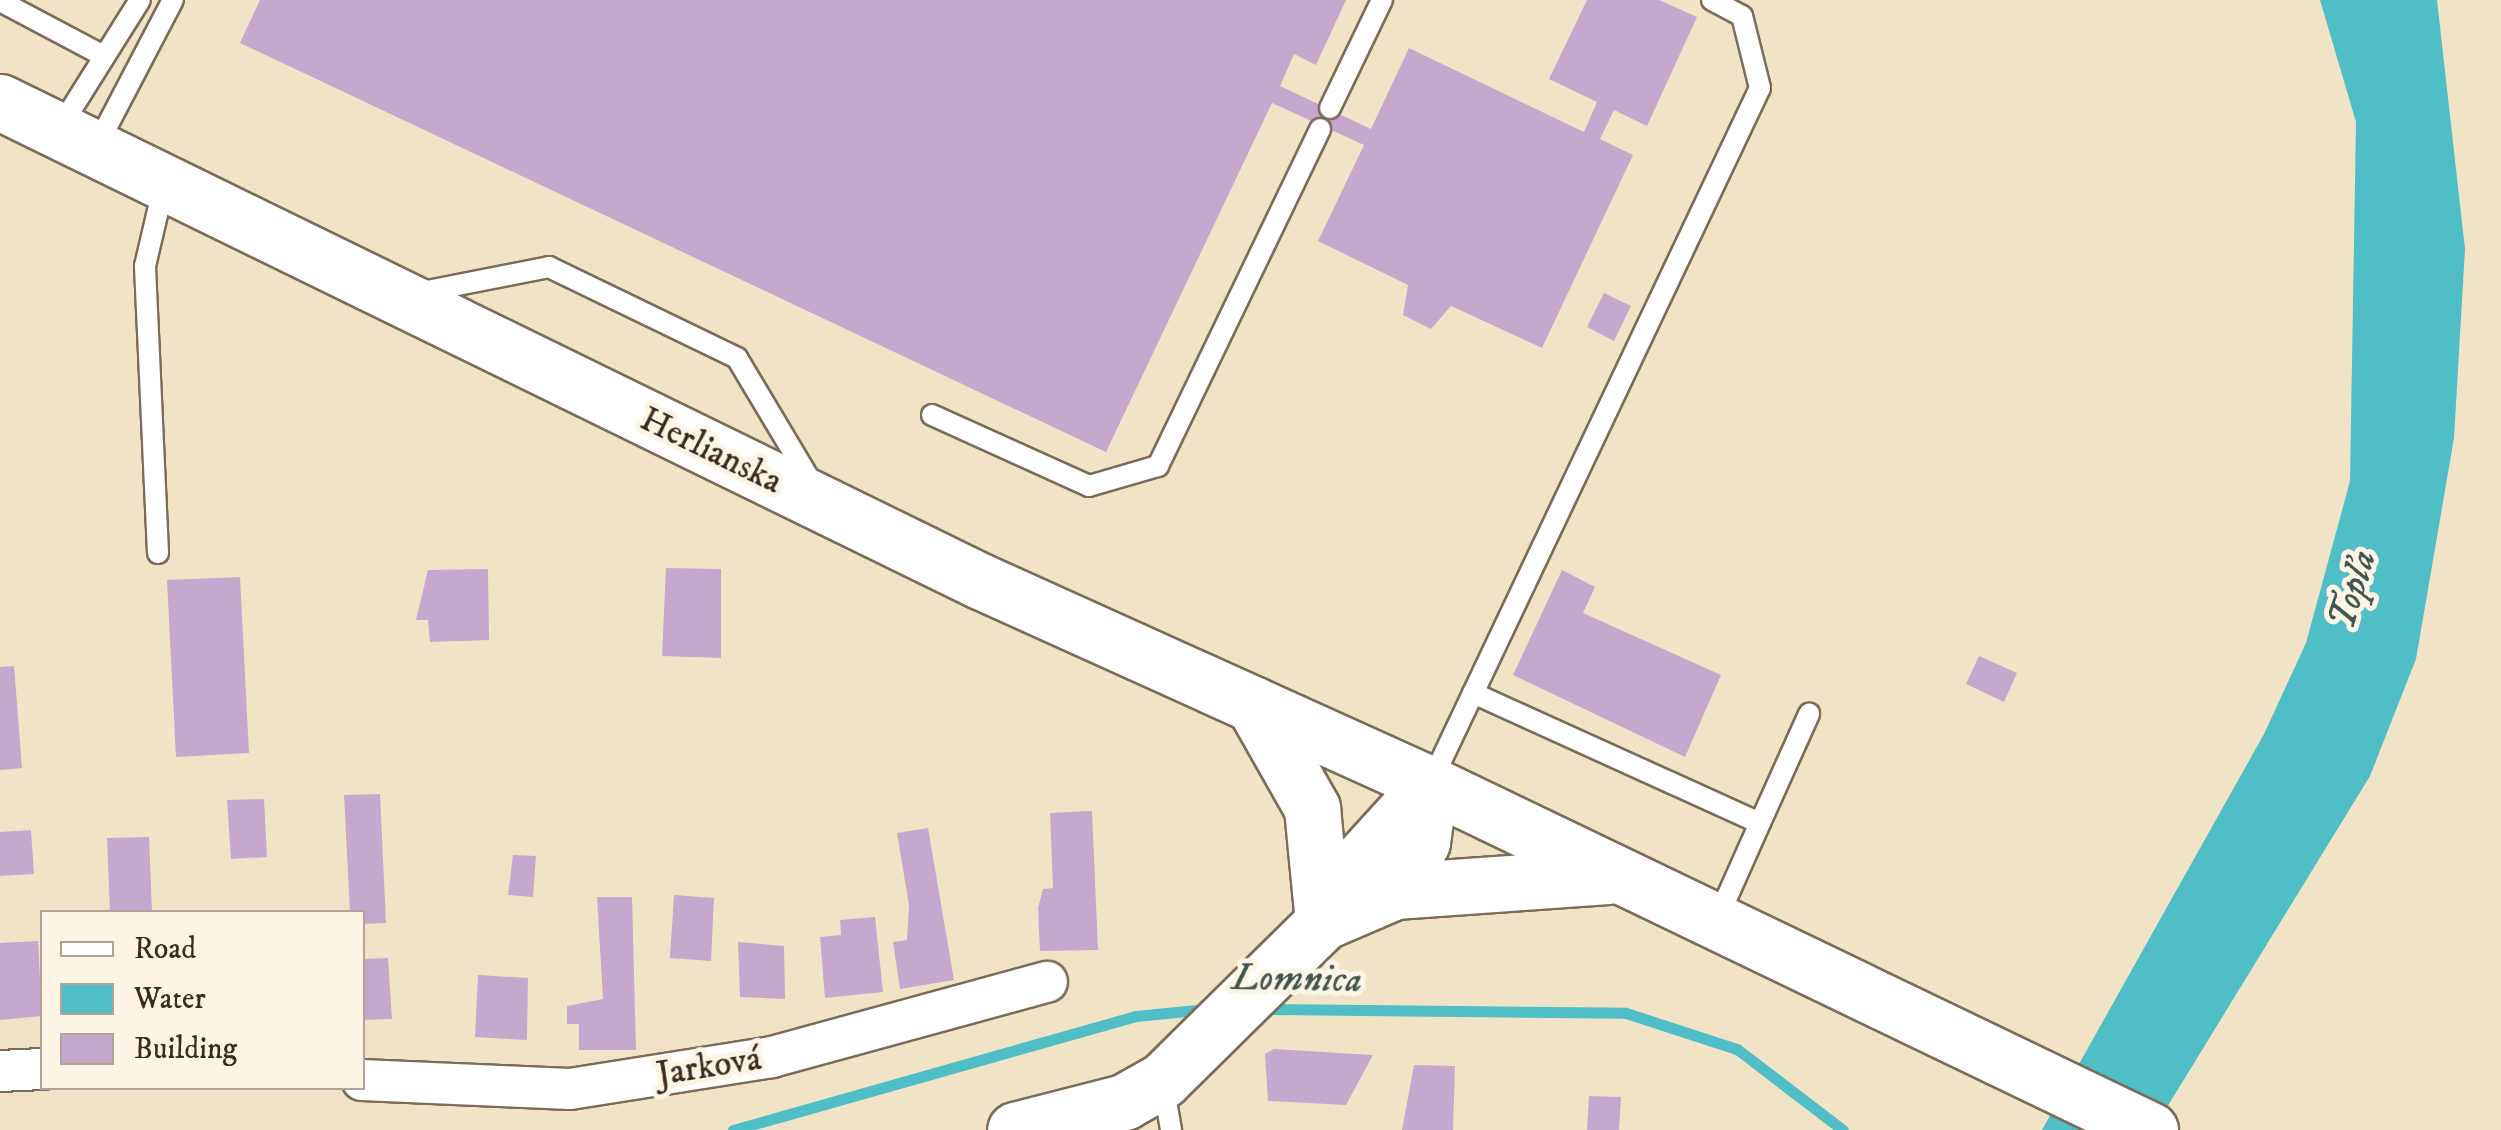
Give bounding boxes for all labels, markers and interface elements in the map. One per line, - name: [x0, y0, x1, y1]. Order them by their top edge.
- street label: Herlianska: [633, 399, 789, 503]
- water label: Topľa: [2320, 545, 2388, 635]
- legend: [40, 910, 365, 1090]
- text: Road: [134, 931, 196, 968]
- water label: Lomnica: [1232, 956, 1362, 1004]
- text: Water: [134, 981, 206, 1018]
- text: Building: [134, 1031, 237, 1068]
- street label: Jarková: [654, 1038, 764, 1096]

